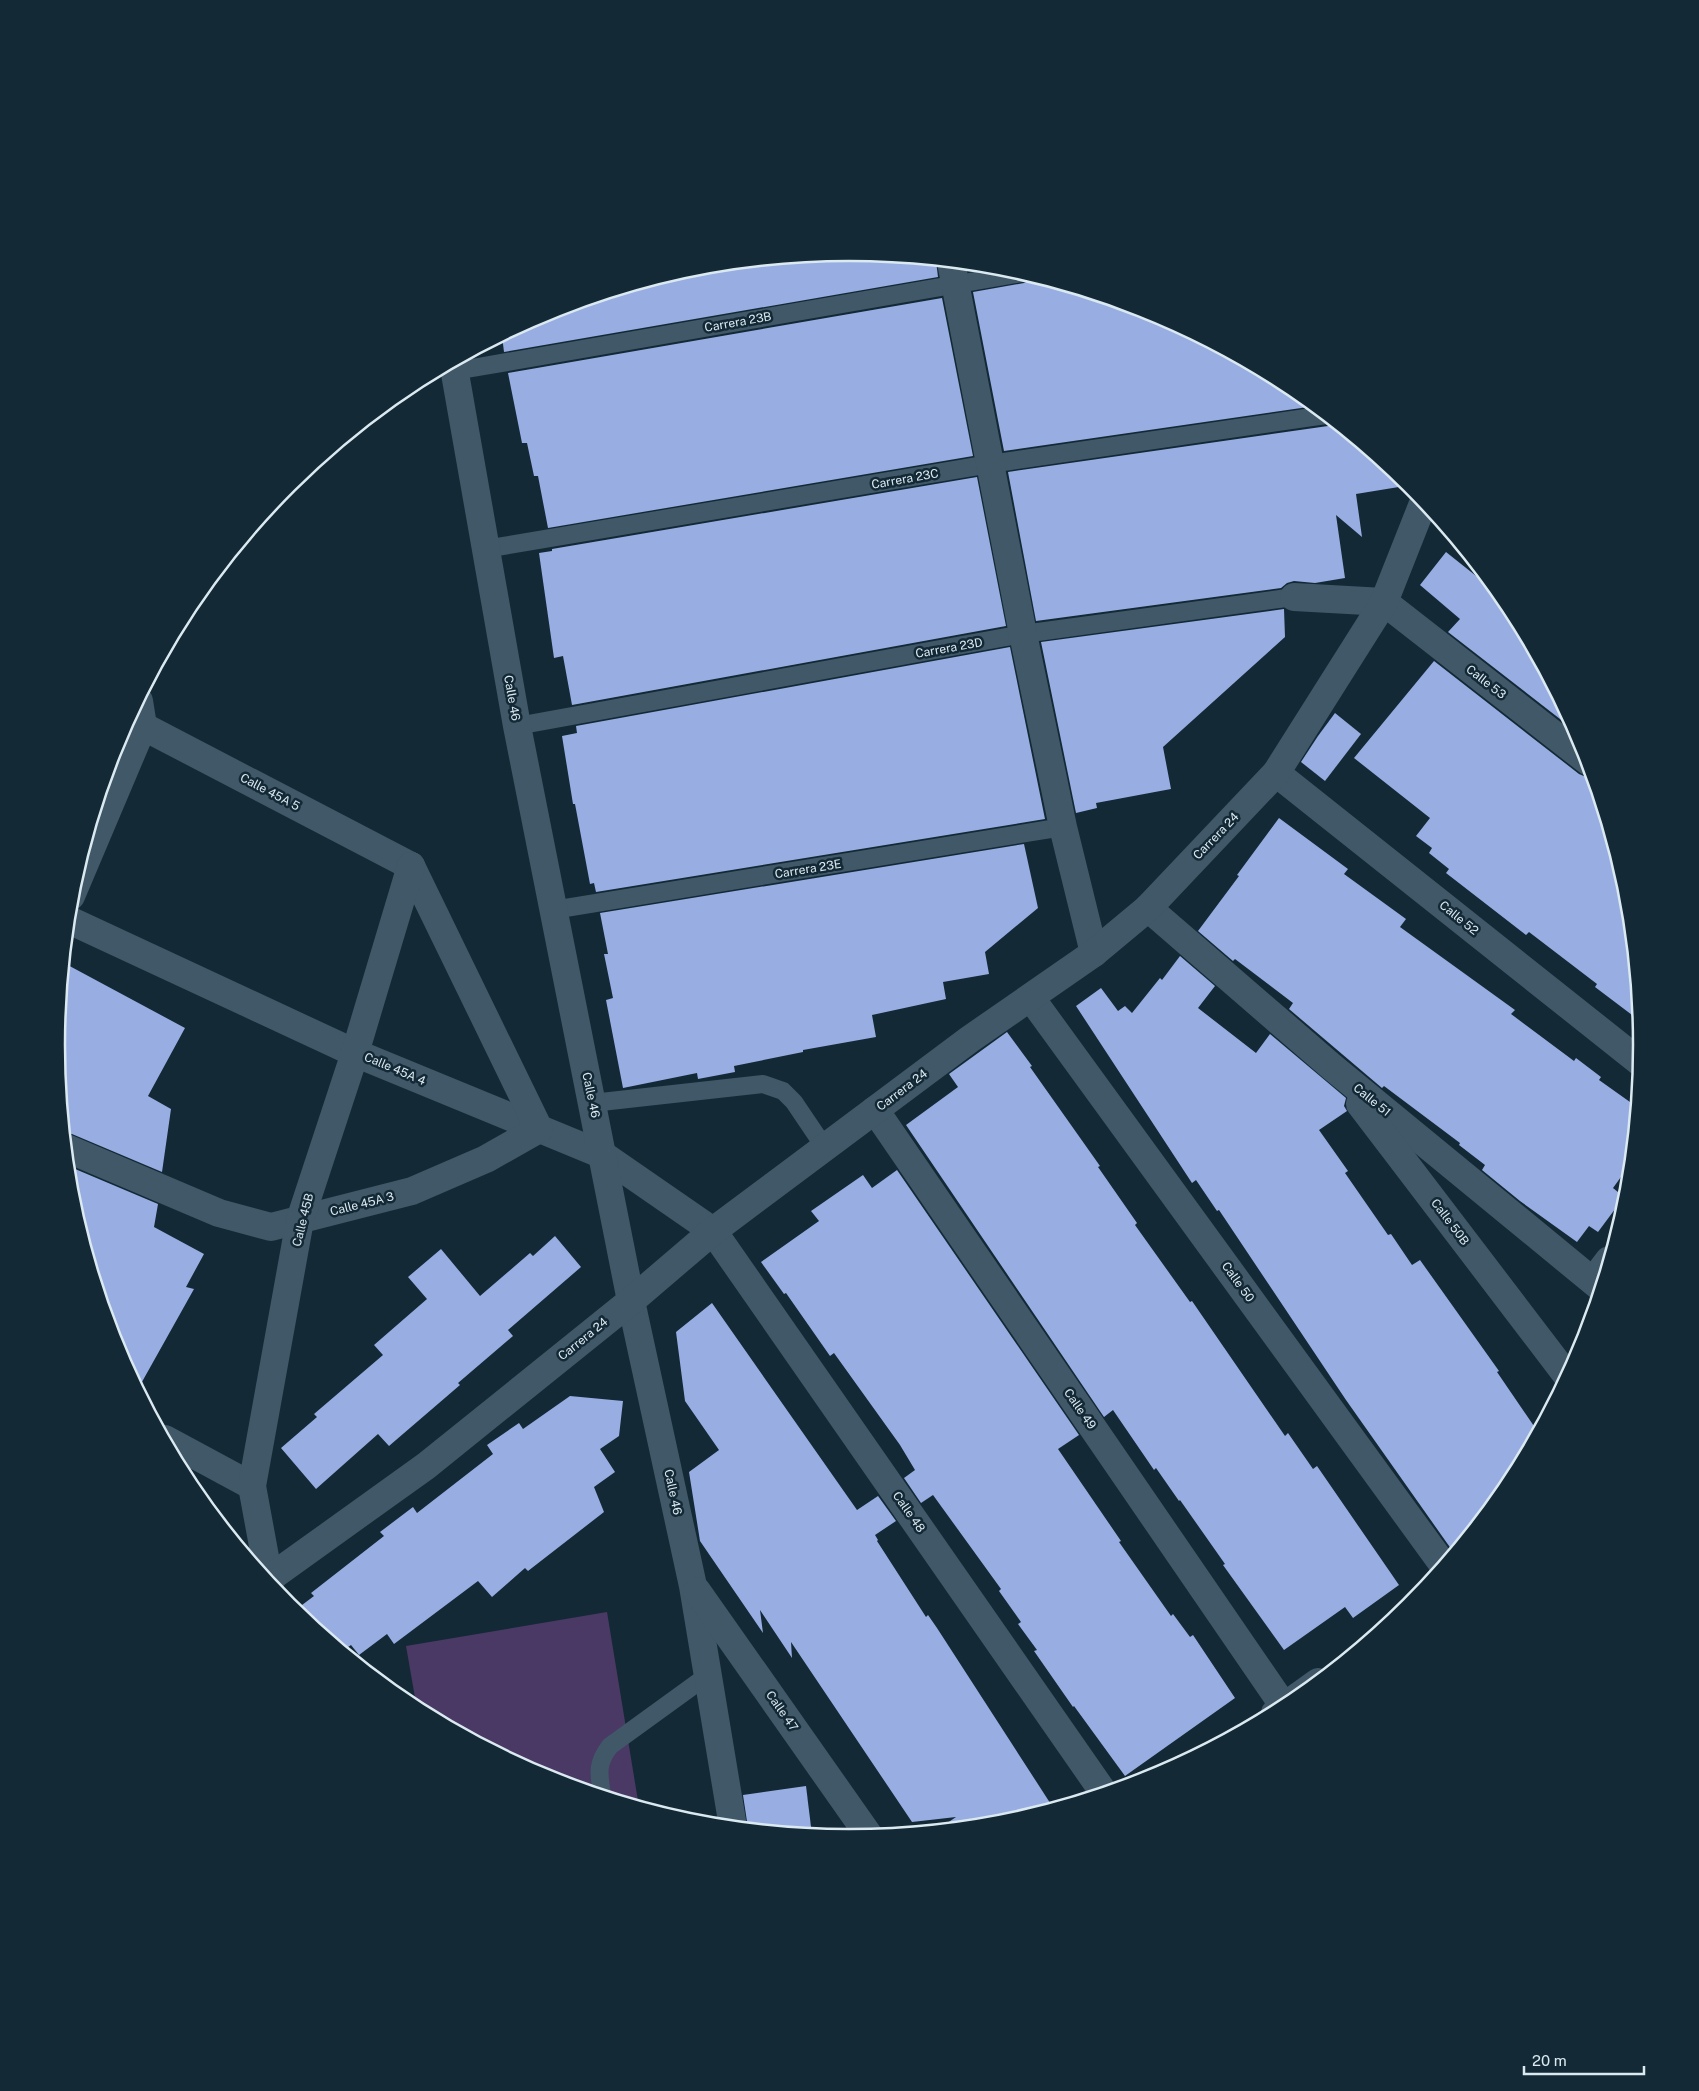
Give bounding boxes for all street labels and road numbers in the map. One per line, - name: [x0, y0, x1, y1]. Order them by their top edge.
- street label: Carrera 23B: [703, 309, 773, 335]
- street label: Carrera 23C: [870, 466, 940, 492]
- street label: Carrera 23D: [914, 635, 984, 661]
- street label: Calle 53: [1463, 662, 1509, 702]
- street label: Calle 46: [501, 674, 523, 722]
- street label: Calle 45A 5: [238, 770, 302, 814]
- street label: Carrera 24: [1190, 809, 1242, 862]
- street label: Carrera 23E: [774, 857, 842, 881]
- street label: Calle 52: [1437, 898, 1481, 938]
- street label: Calle 45A 4: [362, 1050, 428, 1088]
- street label: Carrera 24: [874, 1066, 930, 1114]
- street label: Calle 46: [579, 1071, 603, 1119]
- street label: Calle 51: [1351, 1081, 1393, 1119]
- street label: Calle 45A 3: [329, 1189, 395, 1219]
- street label: Calle 45B: [290, 1192, 316, 1248]
- street label: Calle 50B: [1428, 1196, 1472, 1248]
- street label: Calle 50: [1219, 1259, 1257, 1305]
- street label: Carrera 24: [555, 1315, 611, 1363]
- street label: Calle 49: [1061, 1386, 1099, 1432]
- street label: Calle 46: [661, 1468, 685, 1516]
- street label: Calle 48: [890, 1489, 928, 1535]
- street label: Calle 47: [763, 1688, 801, 1734]

